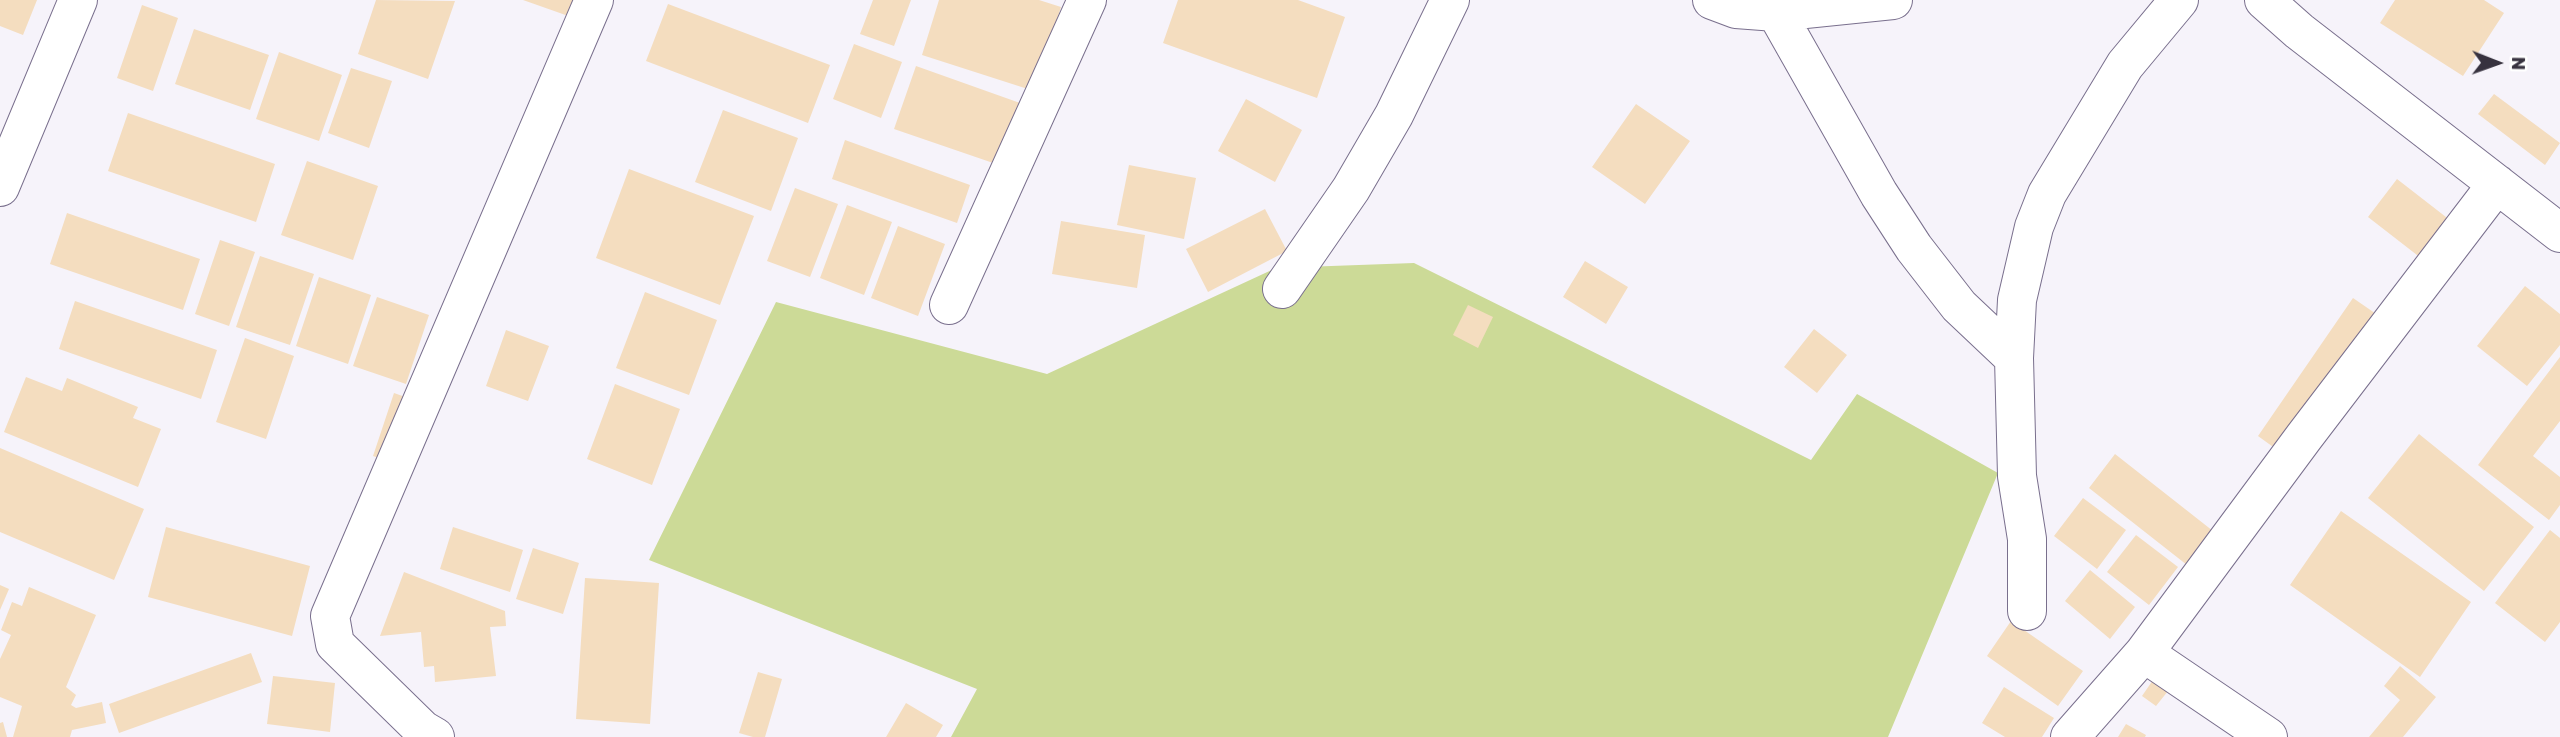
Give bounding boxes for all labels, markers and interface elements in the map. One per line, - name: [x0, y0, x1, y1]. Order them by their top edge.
- north arrow: [2462, 28, 2532, 98]
- text: N: [2507, 56, 2530, 70]

